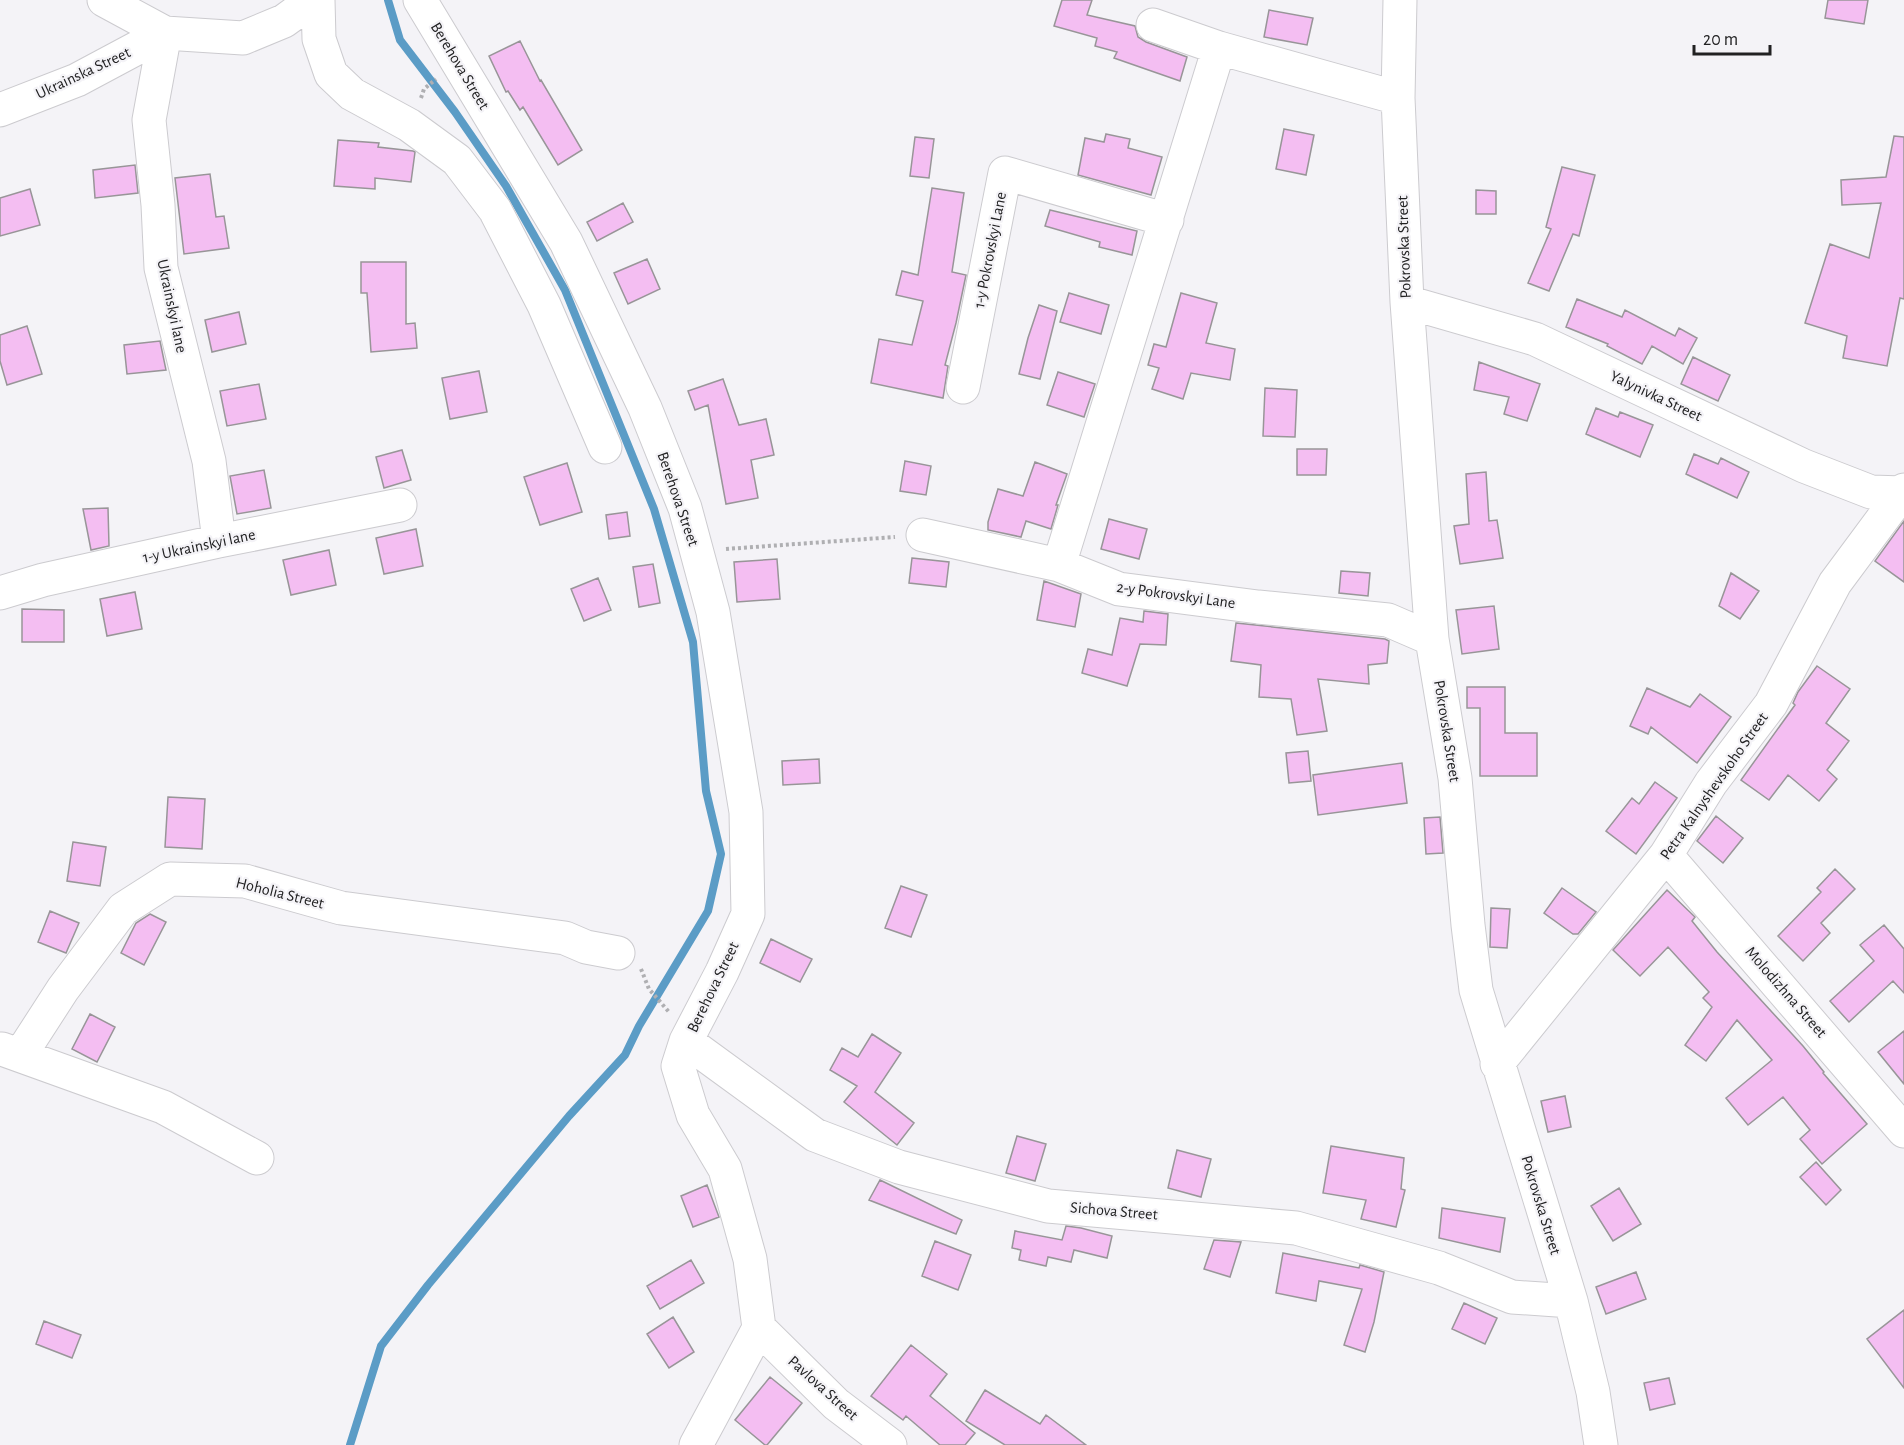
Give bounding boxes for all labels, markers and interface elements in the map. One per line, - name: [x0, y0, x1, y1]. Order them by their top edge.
- scale bar: [1694, 18, 1770, 56]
- street label: Berehova Street: [428, 20, 492, 112]
- text: 20 m: [1703, 31, 1738, 49]
- street label: Ukrainska Street: [33, 44, 133, 102]
- street label: 1-y Pokrovskyi Lane: [971, 191, 1010, 310]
- street label: Pokrovska Street: [1394, 195, 1414, 299]
- street label: Ukrainskyi lane: [153, 258, 190, 354]
- street label: Yalynivka Street: [1607, 368, 1704, 425]
- street label: Berehova Street: [654, 450, 702, 548]
- street label: 1-y Ukrainskyi lane: [141, 526, 257, 567]
- street label: 2-y Pokrovskyi Lane: [1116, 579, 1236, 612]
- street label: Pokrovska Street: [1431, 679, 1463, 783]
- street label: Petra Kalnyshevskoho Street: [1657, 709, 1772, 863]
- street label: Hoholia Street: [234, 874, 326, 912]
- street label: Berehova Street: [684, 939, 742, 1035]
- street label: Molodizhna Street: [1742, 943, 1830, 1041]
- street label: Pokrovska Street: [1518, 1153, 1564, 1257]
- street label: Sichova Street: [1070, 1199, 1158, 1223]
- street label: Pavlova Street: [785, 1353, 861, 1423]

